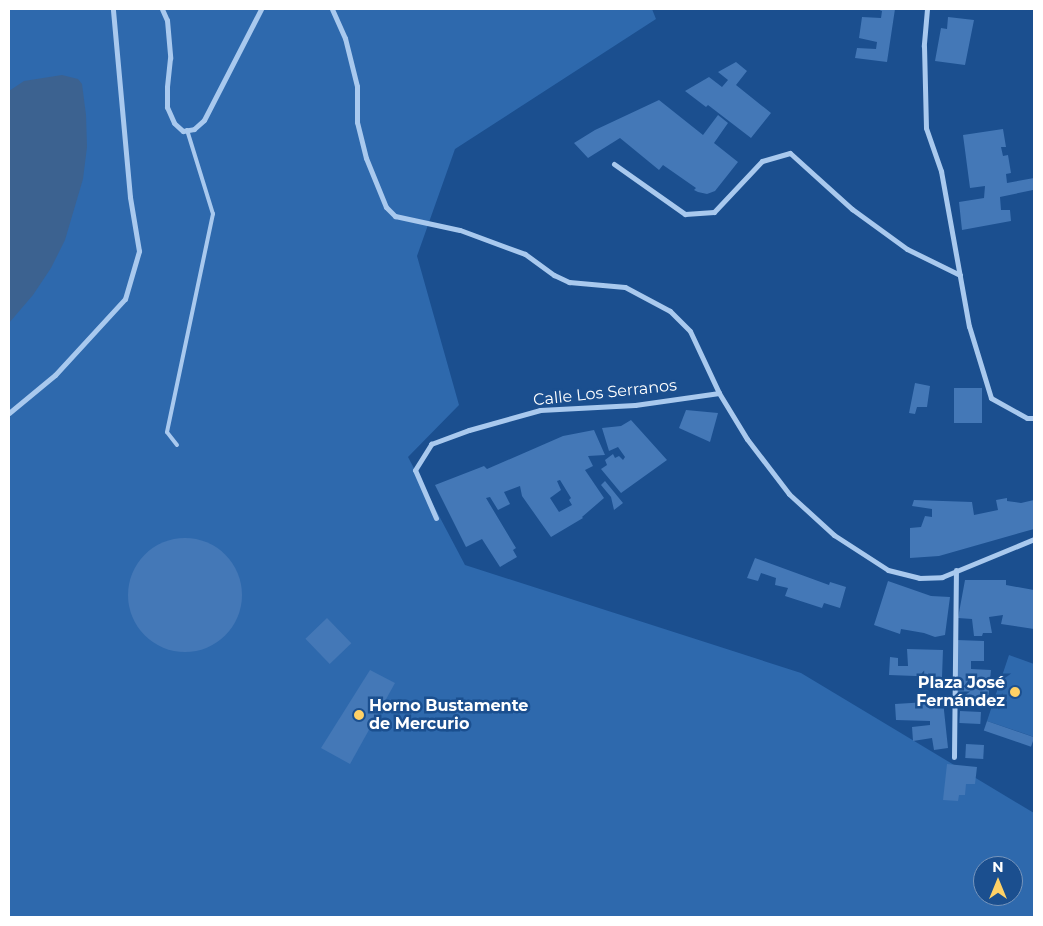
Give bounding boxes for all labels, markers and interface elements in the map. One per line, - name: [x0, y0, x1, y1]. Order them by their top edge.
- street label: Calle Los Serranos: [532, 376, 678, 410]
- place label: Plaza José Fernández: [916, 673, 1005, 711]
- marker: Plaza José Fernández: [1009, 686, 1021, 698]
- place label: Horno Bustamente de Mercurio: [369, 696, 528, 734]
- marker: Horno Bustamente de Mercurio: [353, 709, 365, 721]
- north arrow: [973, 856, 1023, 906]
- text: N: [992, 858, 1004, 876]

